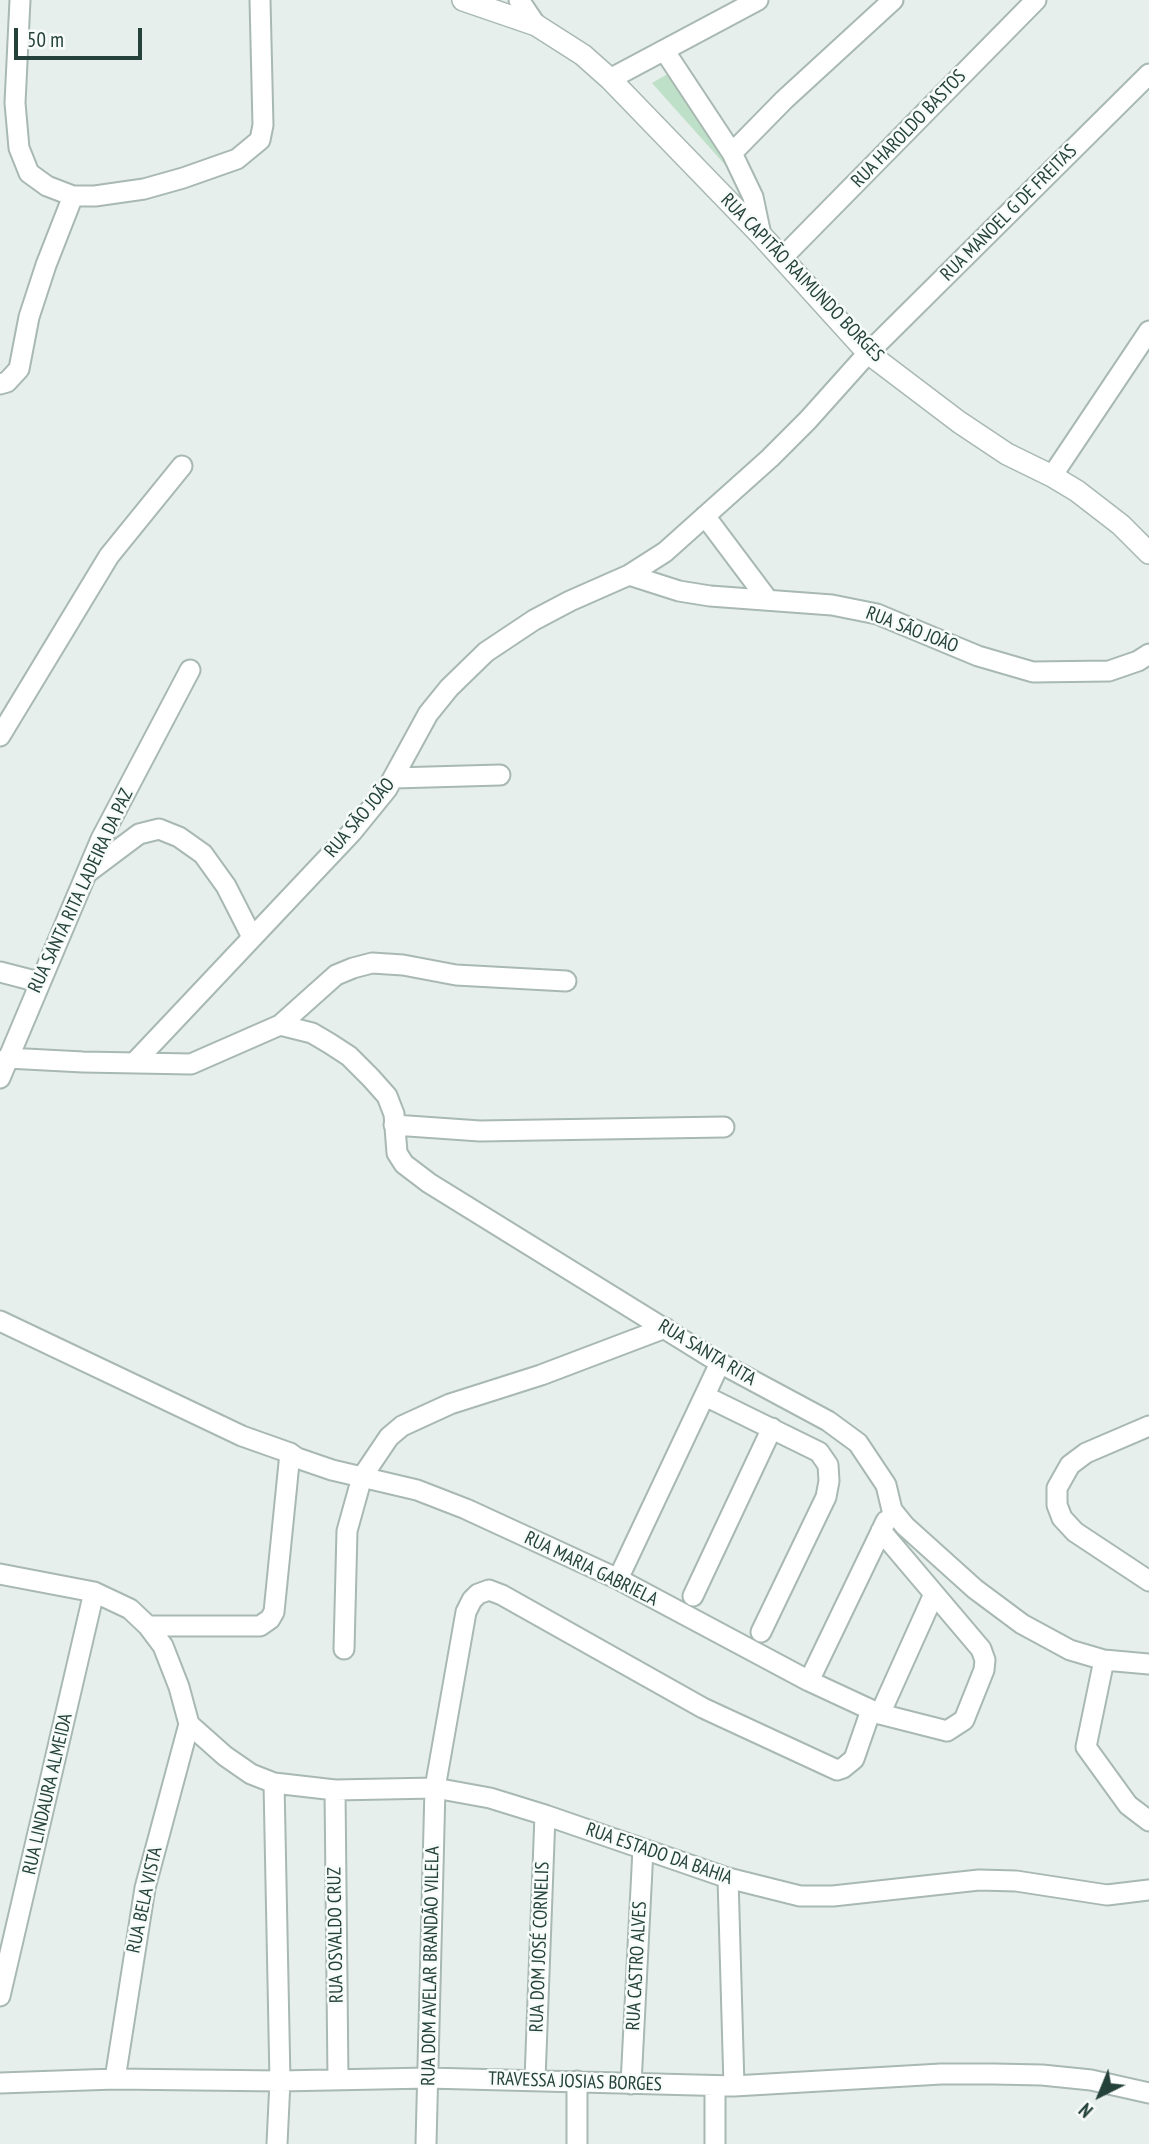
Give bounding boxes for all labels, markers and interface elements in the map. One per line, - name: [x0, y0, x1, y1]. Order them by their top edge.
- scale bar: [18, 14, 145, 58]
- text: 50 m: [27, 26, 64, 53]
- street label: RUA HAROLDO BASTOS: [847, 65, 971, 193]
- street label: RUA MANOEL G DE FREITAS: [936, 140, 1082, 286]
- street label: RUA CAPITÃO RAIMUNDO BORGES: [716, 189, 888, 367]
- street label: RUA SÃO JOÃO: [863, 602, 961, 658]
- street label: RUA SÃO JOÃO: [320, 774, 400, 862]
- street label: RUA SANTA RITA LADEIRA DA PAZ: [24, 785, 138, 997]
- street label: RUA SANTA RITA: [654, 1315, 760, 1391]
- street label: RUA MARIA GABRIELA: [521, 1527, 661, 1611]
- street label: RUA LINDAURA ALMEIDA: [18, 1711, 78, 1877]
- street label: RUA ESTADO DA BAHIA: [583, 1818, 735, 1890]
- street label: RUA BELA VISTA: [123, 1845, 167, 1955]
- street label: RUA DOM AVELAR BRANDÃO VILELA: [418, 1846, 444, 2086]
- street label: RUA DOM JOSÉ CORNELIS: [526, 1861, 554, 2033]
- street label: RUA OSVALDO CRUZ: [323, 1867, 349, 2003]
- street label: RUA CASTRO ALVES: [622, 1901, 652, 2031]
- north arrow: [1065, 2060, 1135, 2130]
- street label: TRAVESSA JOSIAS BORGES: [488, 2068, 662, 2096]
- text: N: [1074, 2098, 1098, 2123]

